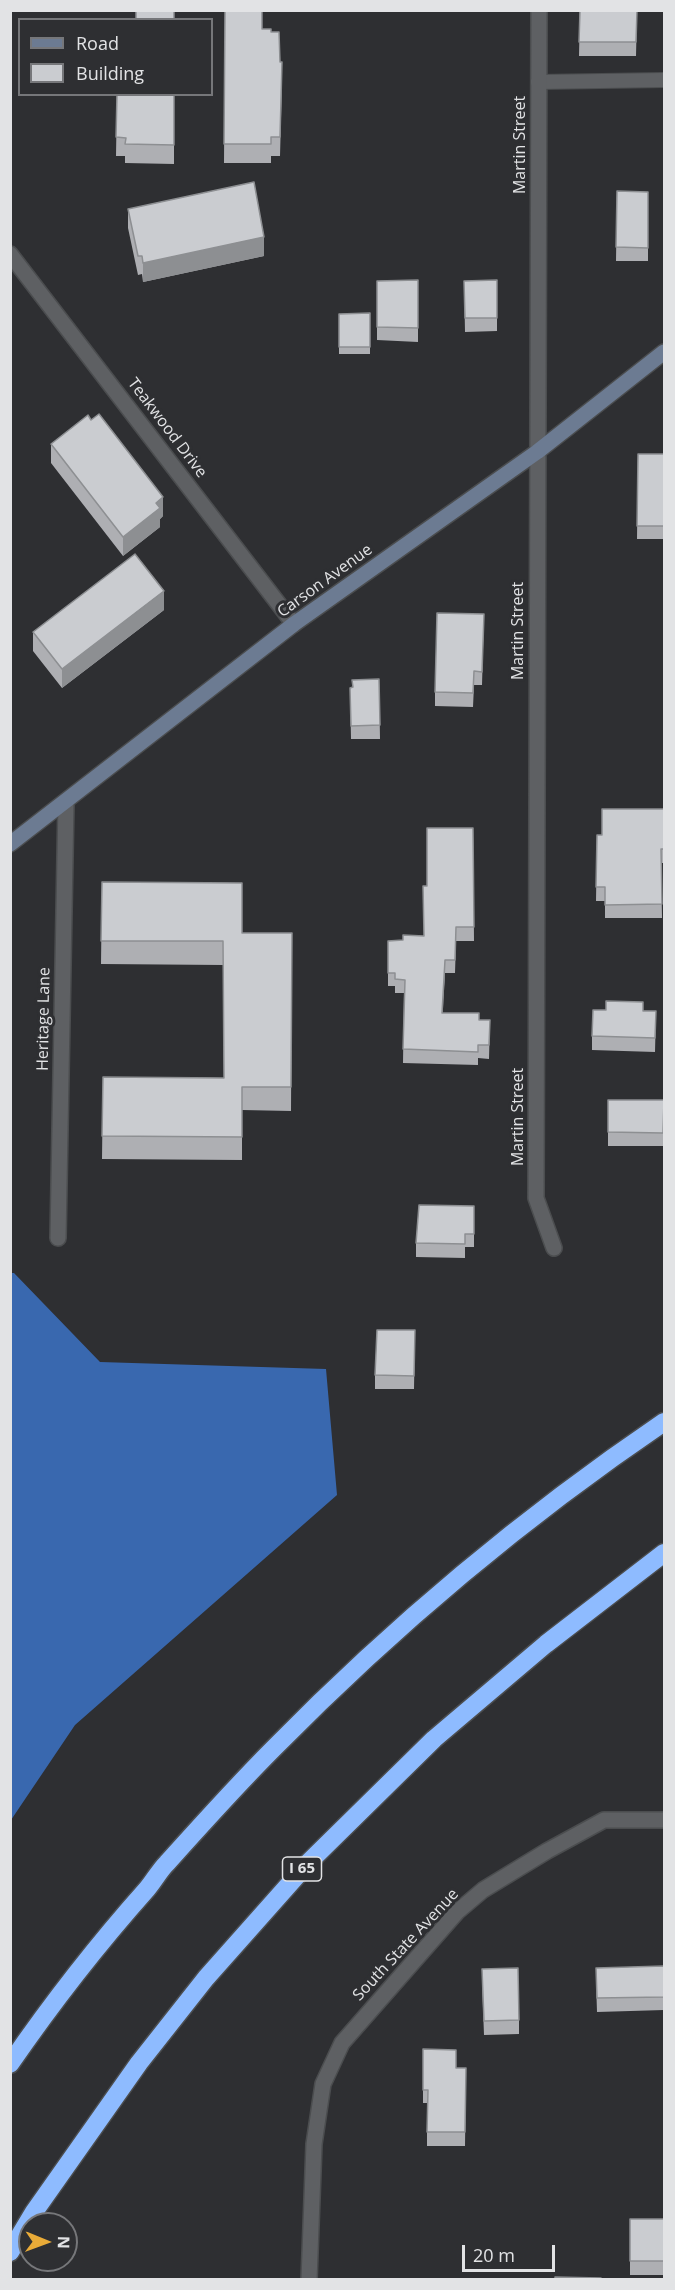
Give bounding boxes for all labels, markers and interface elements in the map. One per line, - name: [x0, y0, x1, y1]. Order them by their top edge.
- legend: [18, 18, 213, 96]
- text: Road: [76, 31, 119, 55]
- text: Building: [76, 61, 144, 85]
- street label: Martin Street: [510, 96, 530, 194]
- street label: Teakwood Drive: [123, 374, 211, 482]
- street label: Carson Avenue: [274, 540, 376, 622]
- street label: Martin Street: [508, 582, 528, 680]
- street label: Heritage Lane: [33, 967, 55, 1071]
- street label: Martin Street: [508, 1068, 528, 1166]
- road number: I 65: [282, 1857, 322, 1881]
- street label: South State Avenue: [349, 1885, 463, 2005]
- north arrow: [18, 2212, 78, 2272]
- scale bar: [465, 2233, 558, 2271]
- text: N: [53, 2236, 75, 2249]
- text: 20 m: [473, 2243, 515, 2267]

